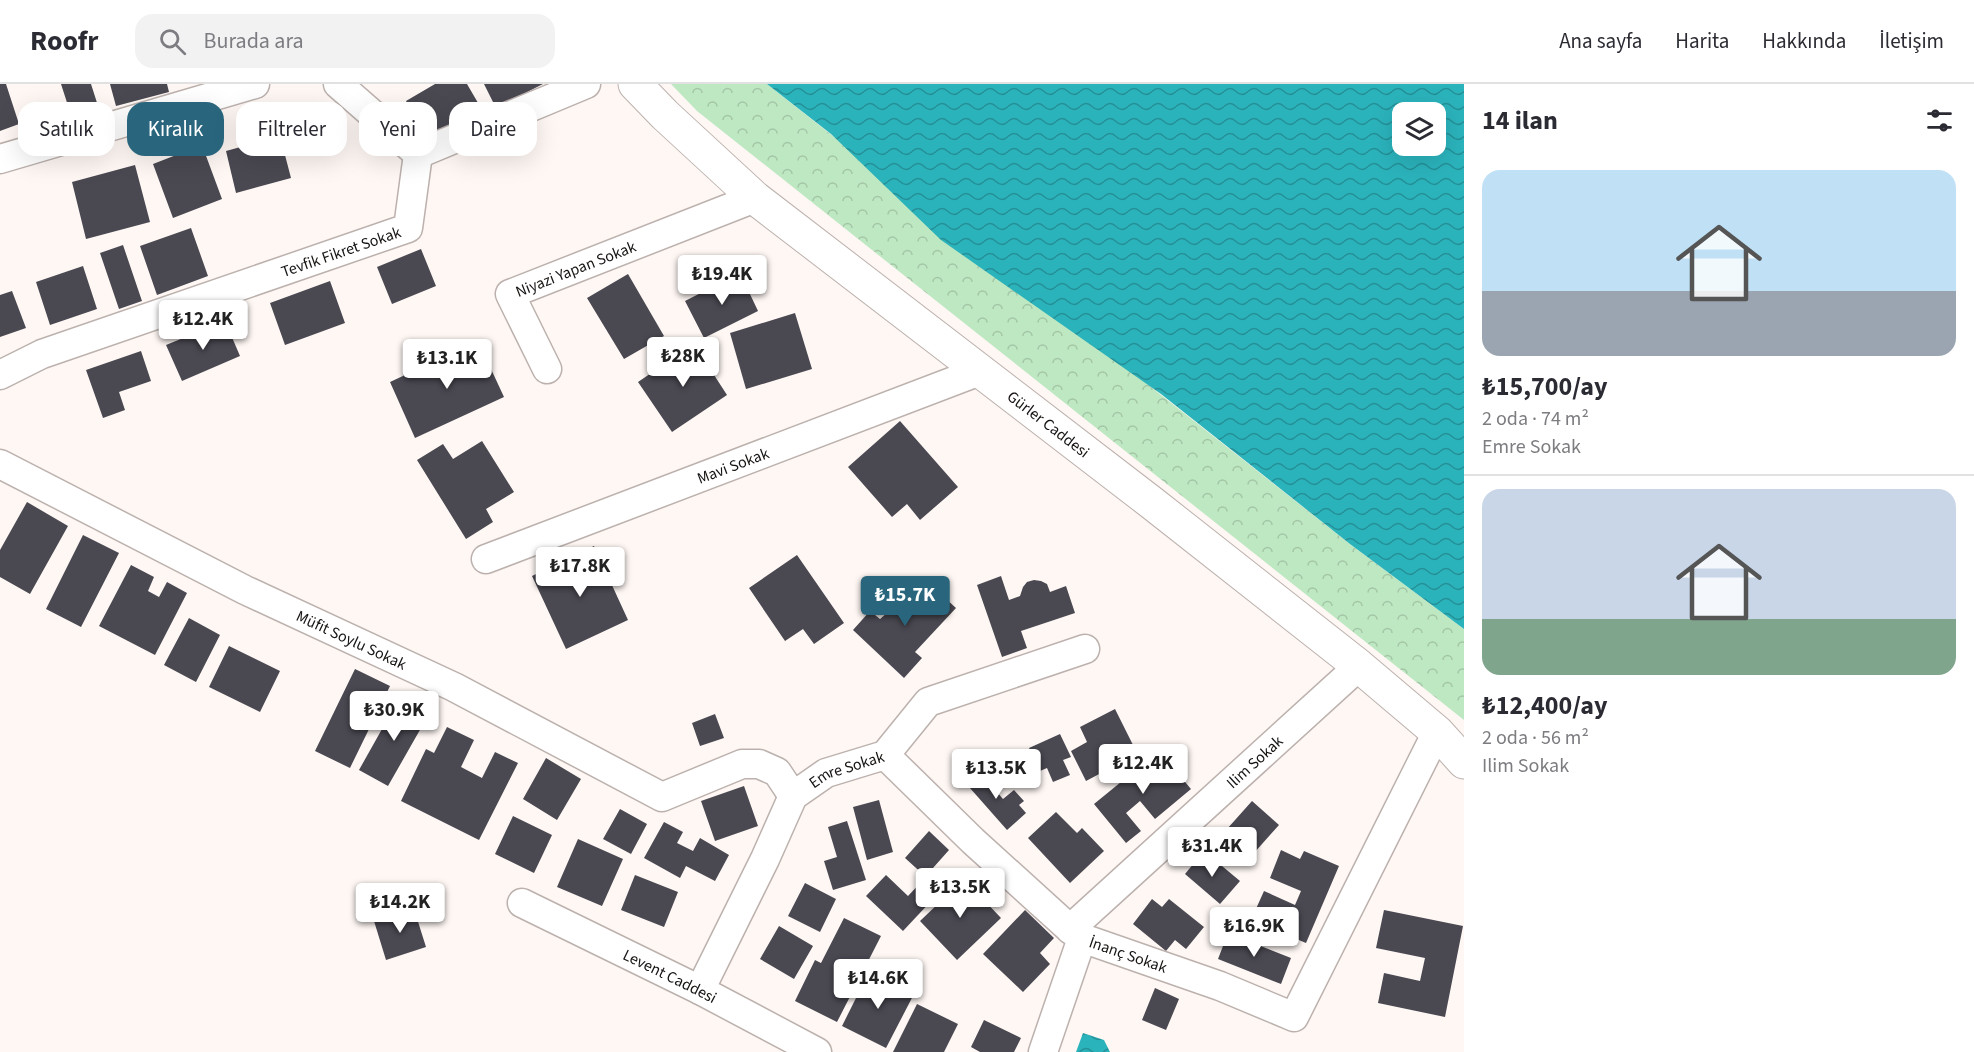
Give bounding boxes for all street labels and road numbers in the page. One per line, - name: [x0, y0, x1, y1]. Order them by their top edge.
- street label: Tevfik Fikret Sokak: [278, 221, 404, 283]
- street label: Niyazi Yapan Sokak: [512, 236, 639, 303]
- street label: Gürler Caddesi: [1002, 386, 1094, 463]
- street label: Mavi Sokak: [694, 442, 772, 490]
- street label: Müfit Soylu Sokak: [292, 605, 410, 675]
- street label: Ilim Sokak: [1222, 730, 1288, 794]
- street label: Emre Sokak: [805, 746, 887, 794]
- street label: İnanç Sokak: [1086, 931, 1170, 979]
- street label: Levent Caddesi: [619, 944, 720, 1009]

